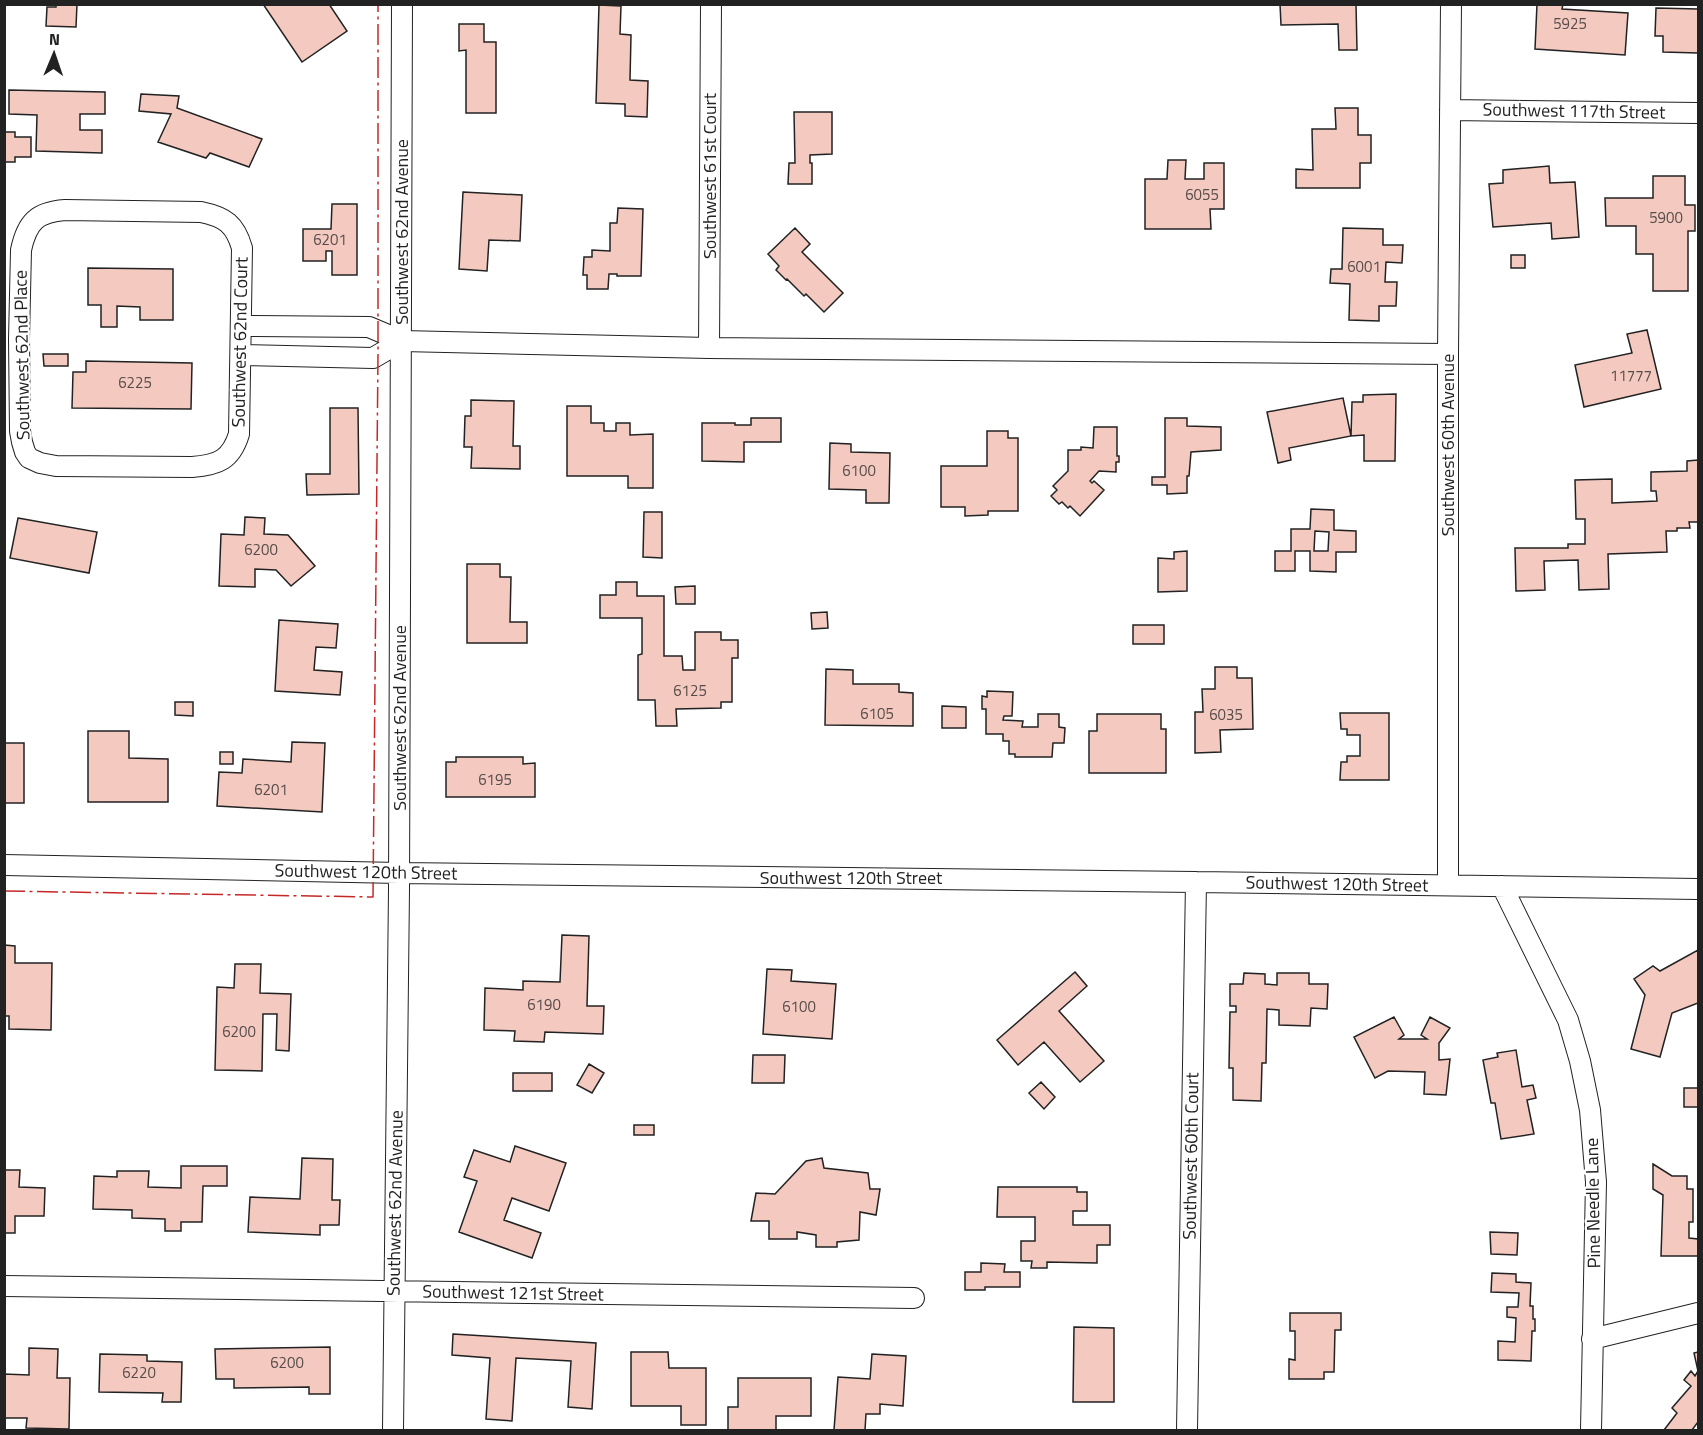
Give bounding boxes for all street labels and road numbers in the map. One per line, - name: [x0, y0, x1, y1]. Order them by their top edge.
- street label: Southwest 61st Court: [696, 92, 723, 259]
- street label: Southwest 117th Street: [1482, 95, 1666, 126]
- street label: Southwest 62nd Avenue: [388, 139, 415, 325]
- street label: Southwest 62nd Court: [225, 256, 254, 428]
- street label: Southwest 62nd Place: [7, 270, 36, 440]
- street label: Southwest 60th Avenue: [1434, 354, 1461, 536]
- street label: Southwest 62nd Avenue: [386, 625, 413, 811]
- street label: Southwest 120th Street: [274, 856, 458, 887]
- street label: Southwest 120th Street: [760, 864, 943, 891]
- street label: Southwest 120th Street: [1245, 868, 1429, 899]
- street label: Southwest 60th Court: [1176, 1071, 1205, 1240]
- street label: Southwest 62nd Avenue: [379, 1110, 410, 1296]
- street label: Pine Needle Lane: [1578, 1137, 1607, 1269]
- street label: Southwest 121st Street: [422, 1277, 605, 1308]

